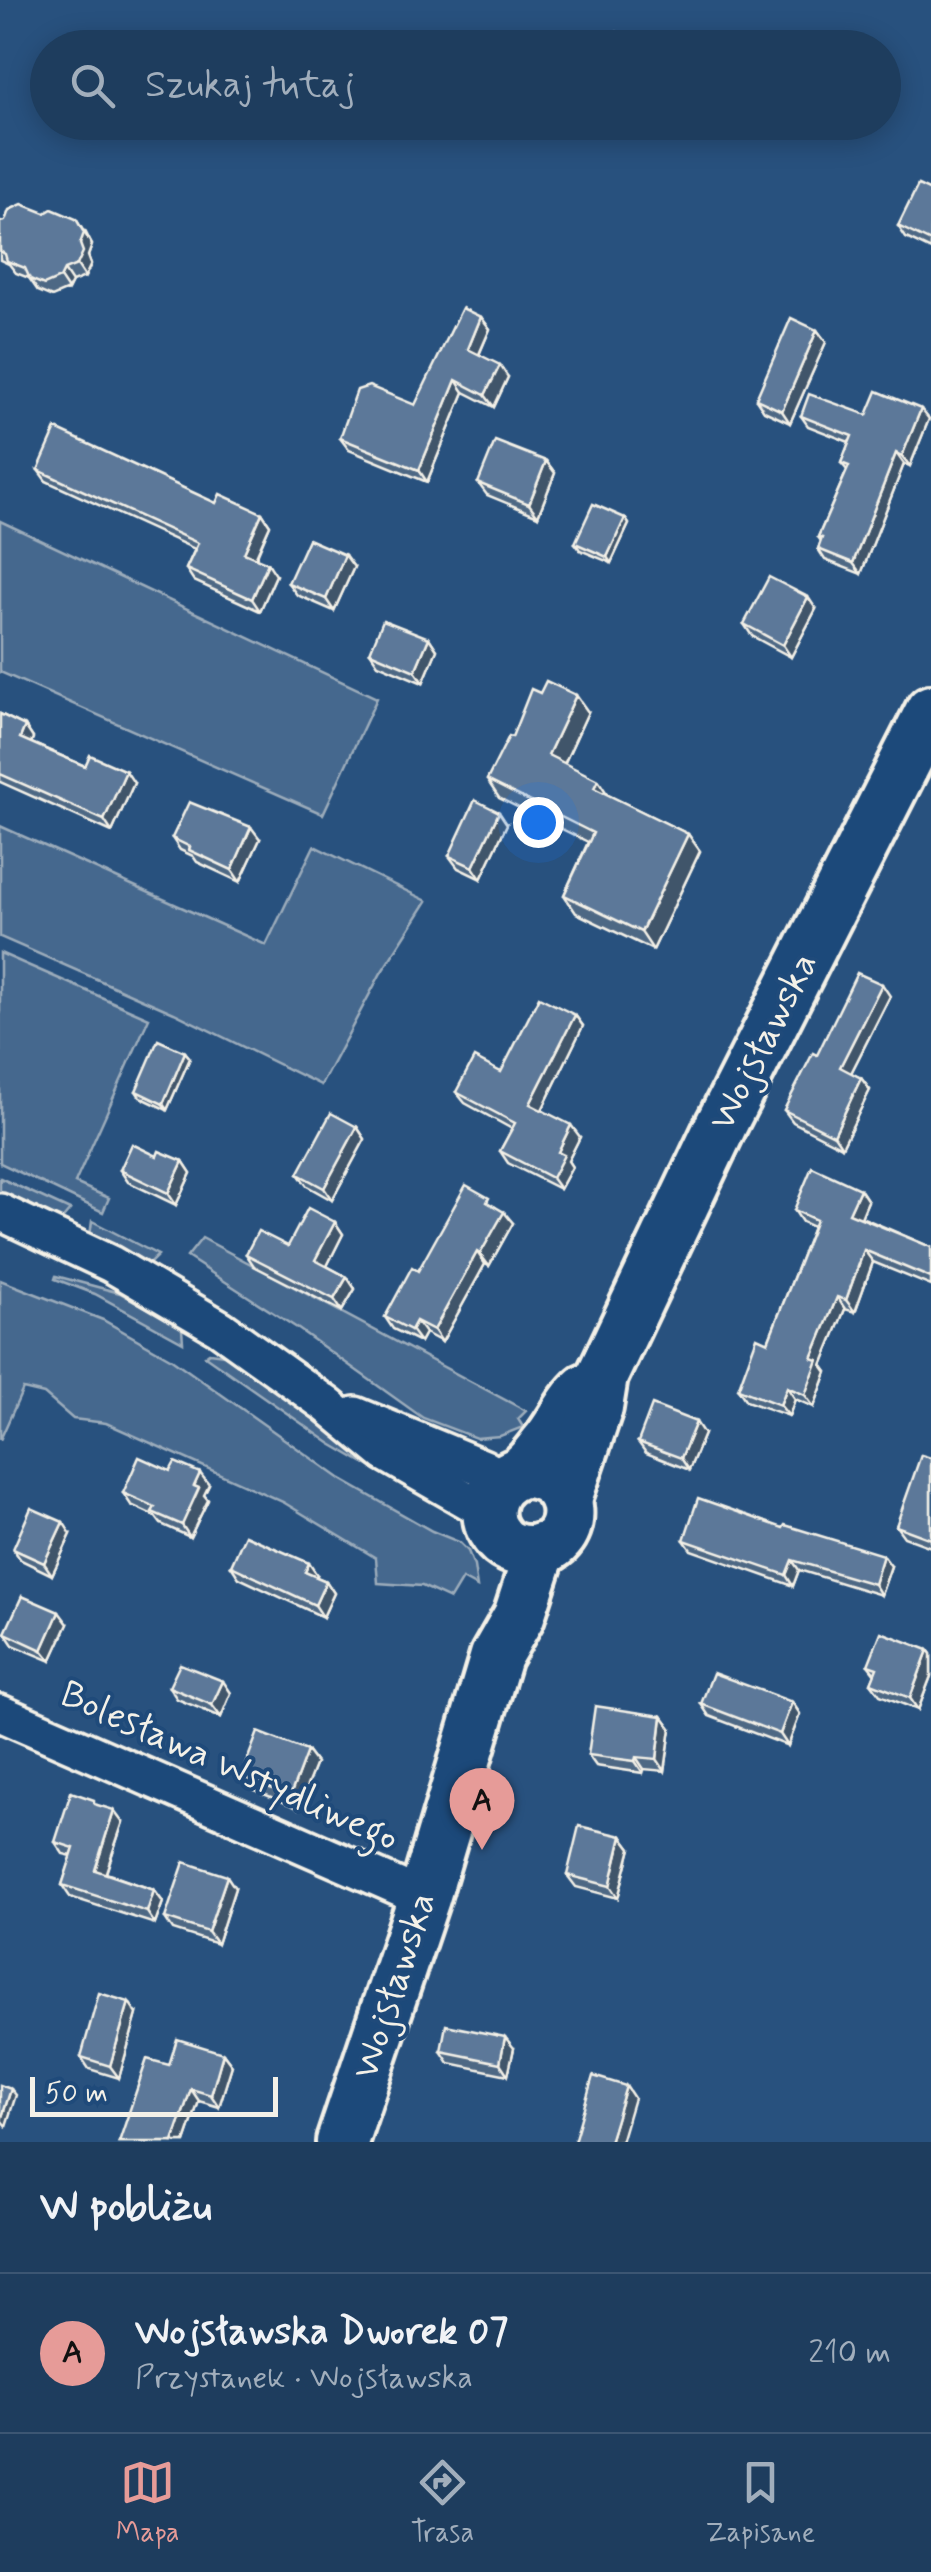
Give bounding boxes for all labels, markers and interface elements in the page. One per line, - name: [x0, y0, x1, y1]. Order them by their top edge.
- search box: [30, 30, 901, 140]
- icon: search: [65, 58, 120, 113]
- text: Szukaj tutaj: [145, 61, 355, 110]
- your location: [513, 797, 564, 848]
- street label: Wojsławska: [698, 945, 830, 1139]
- street label: Bolesława Wstydliwego: [51, 1670, 406, 1867]
- pin: A: [450, 1768, 514, 1850]
- street label: Wojsławska: [342, 1886, 448, 2086]
- scale bar: [30, 2072, 278, 2116]
- text: 50 m: [45, 2076, 108, 2113]
- text: W pobliżu: [40, 2180, 212, 2235]
- text: Wojsławska Dworek 07: [135, 2308, 508, 2357]
- text: A: [62, 2332, 83, 2374]
- text: 210 m: [808, 2332, 891, 2374]
- text: Przystanek · Wojsławska: [135, 2357, 473, 2399]
- tab: Mapa: [116, 2455, 179, 2552]
- tab: Trasa: [411, 2455, 474, 2552]
- tab: Zapisane: [705, 2455, 815, 2552]

